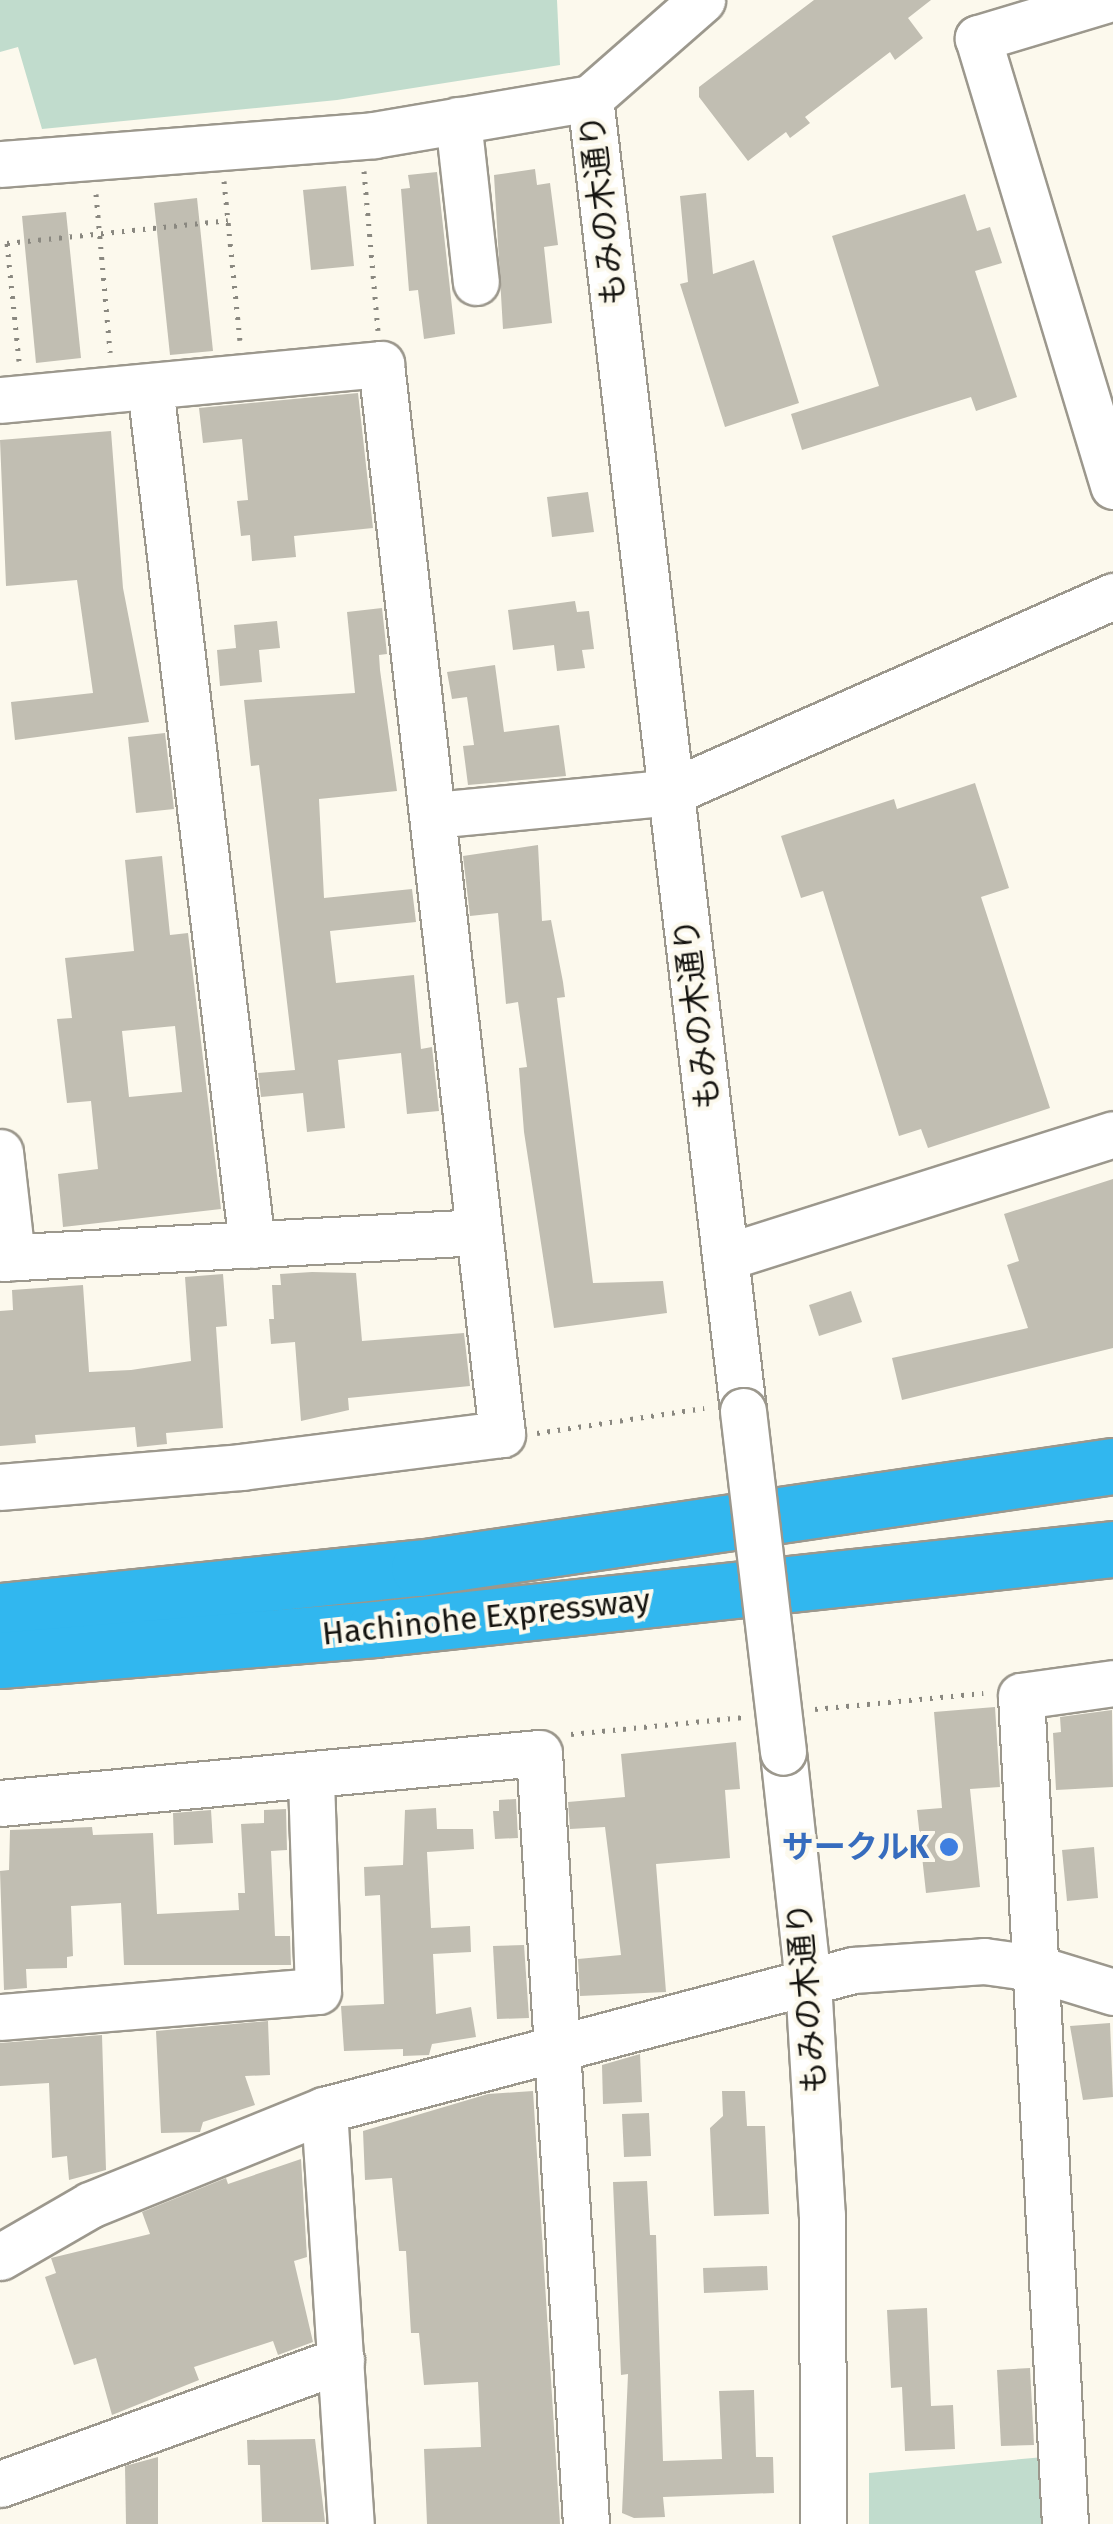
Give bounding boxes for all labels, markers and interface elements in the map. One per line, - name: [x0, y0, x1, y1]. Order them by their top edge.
- street label: もみの木通り: [572, 112, 634, 308]
- street label: もみの木通り: [666, 916, 728, 1112]
- street label: Hachinohe Expressway: [320, 1581, 652, 1653]
- place label: サークルK: [781, 1828, 929, 1866]
- marker: サークルK: [938, 1836, 960, 1858]
- street label: もみの木通り: [780, 1901, 834, 2095]

